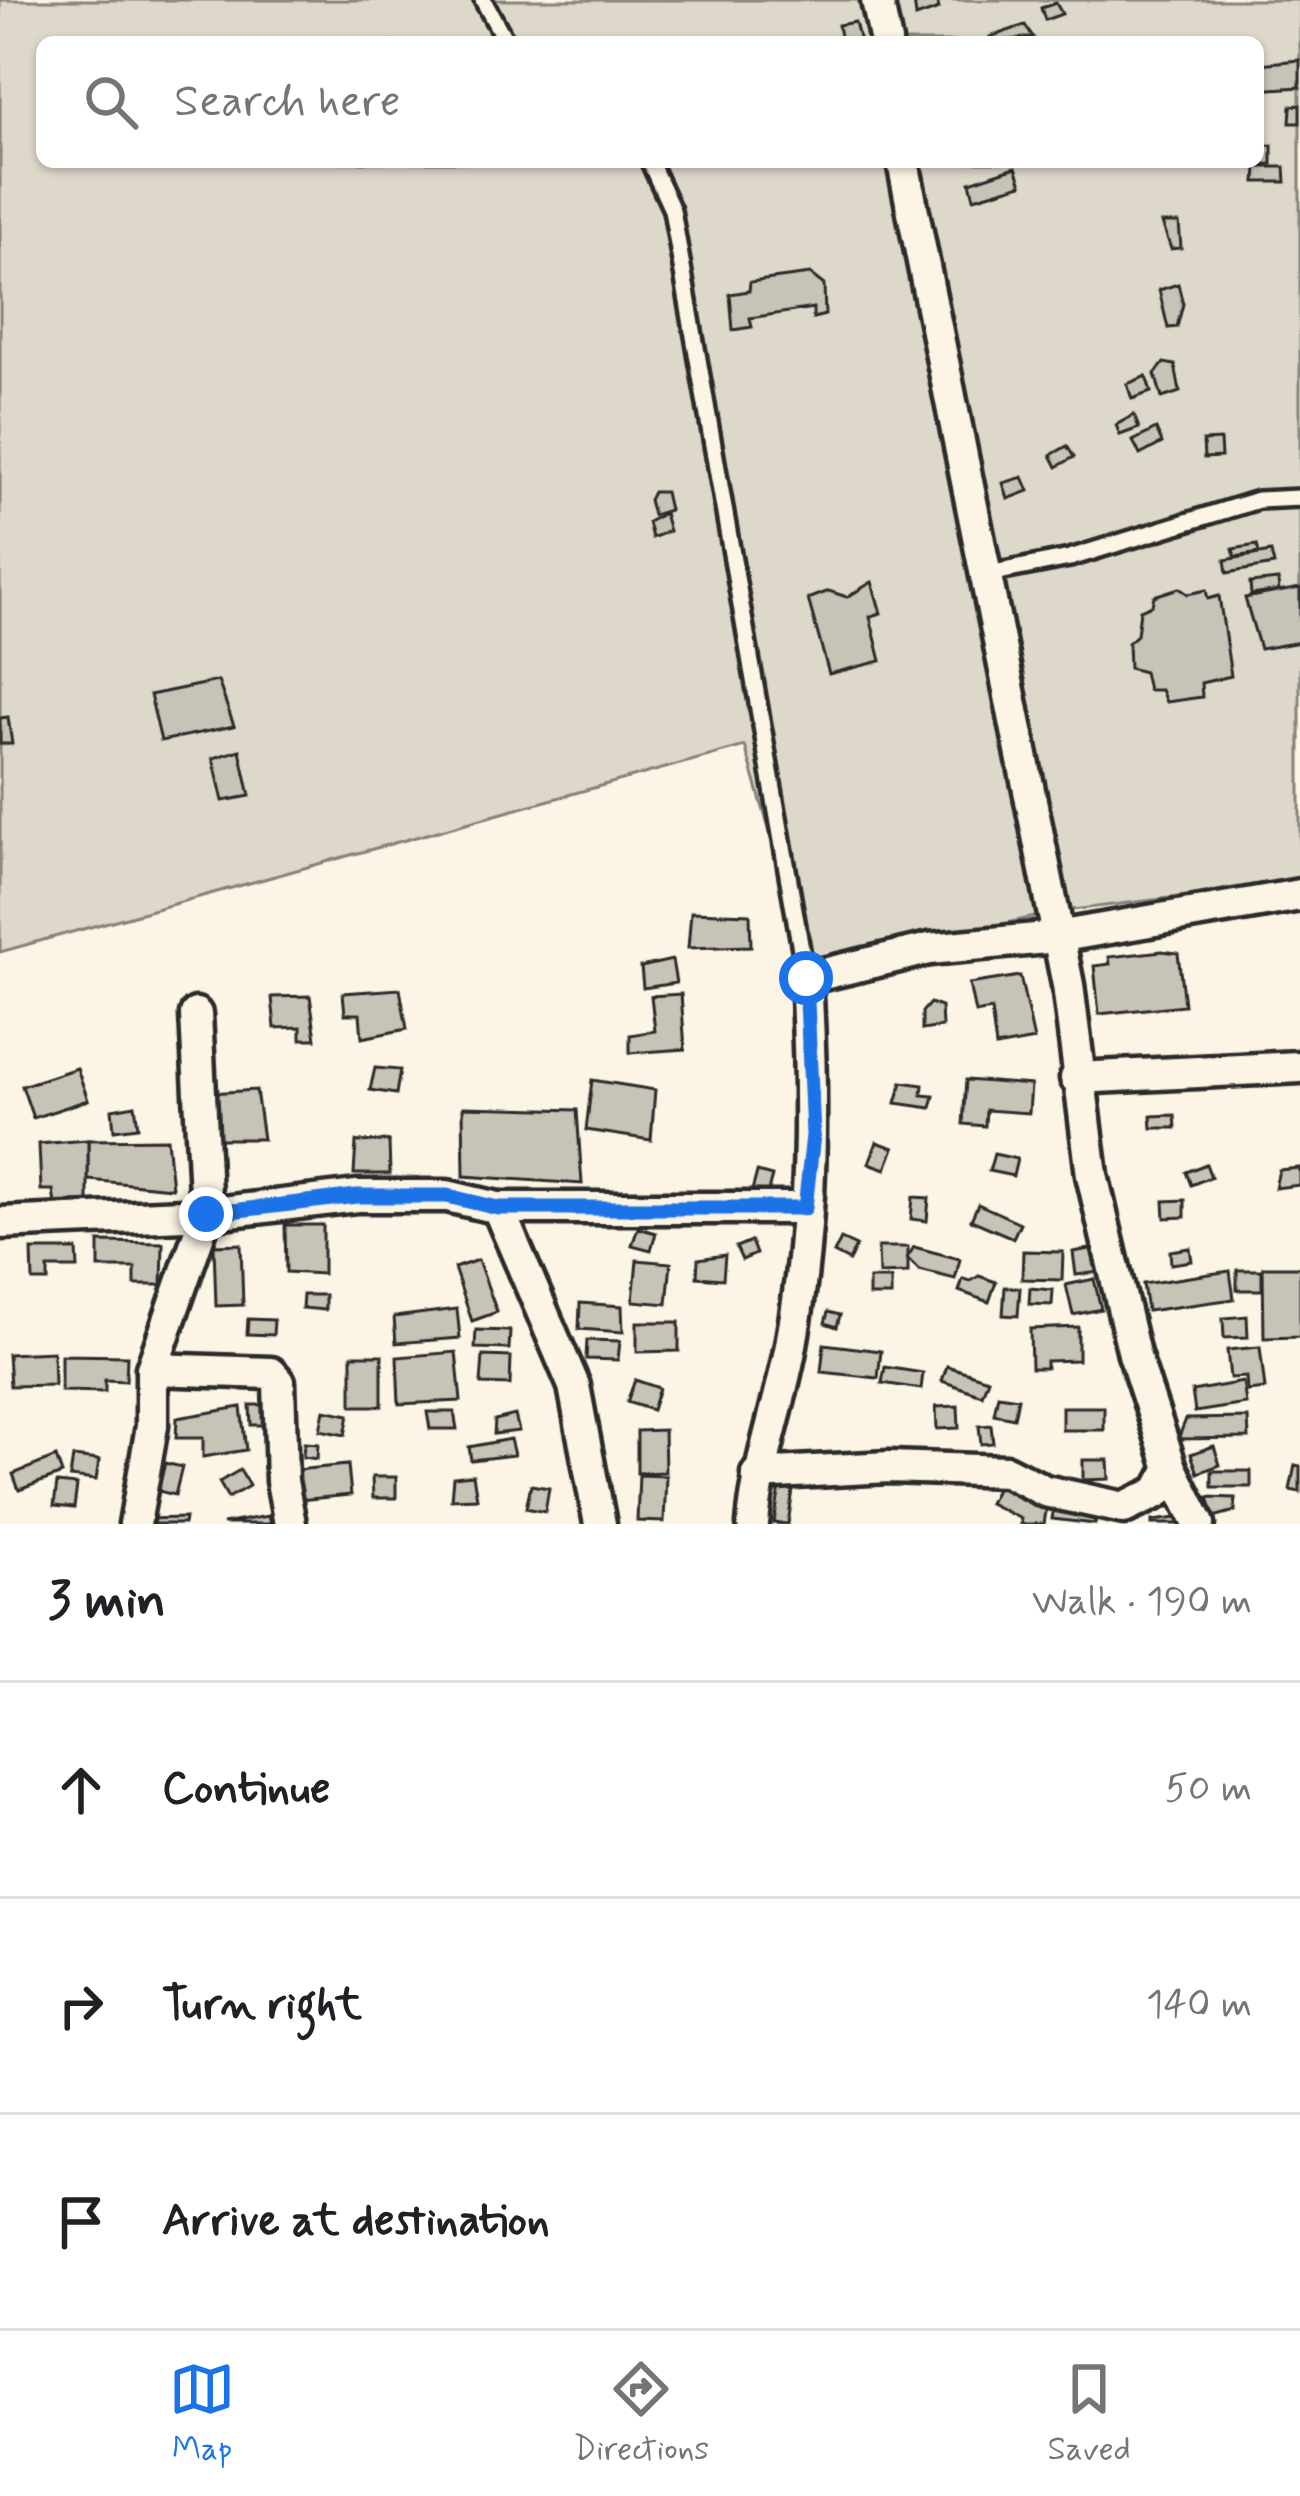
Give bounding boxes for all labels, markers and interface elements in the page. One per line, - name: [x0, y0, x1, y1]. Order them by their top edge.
- search box: [36, 36, 1264, 168]
- icon: search: [78, 69, 144, 135]
- text: Search here: [174, 73, 401, 132]
- route start: [779, 951, 833, 1005]
- route end: [179, 1187, 233, 1241]
- text: 3 min: [48, 1569, 166, 1635]
- text: Walk · 190 m: [1032, 1577, 1252, 1628]
- icon: ahead: [48, 1757, 114, 1823]
- text: Continue: [162, 1760, 330, 1819]
- text: 50 m: [1165, 1764, 1252, 1815]
- icon: right: [48, 1973, 114, 2039]
- text: Turn right: [162, 1976, 362, 2035]
- text: 140 m: [1146, 1980, 1252, 2031]
- icon: arrive: [48, 2189, 114, 2255]
- text: Arrive at destination: [162, 2192, 550, 2251]
- tab: Map: [169, 2356, 235, 2472]
- tab: Directions: [573, 2356, 709, 2472]
- tab: Saved: [1047, 2356, 1131, 2472]

